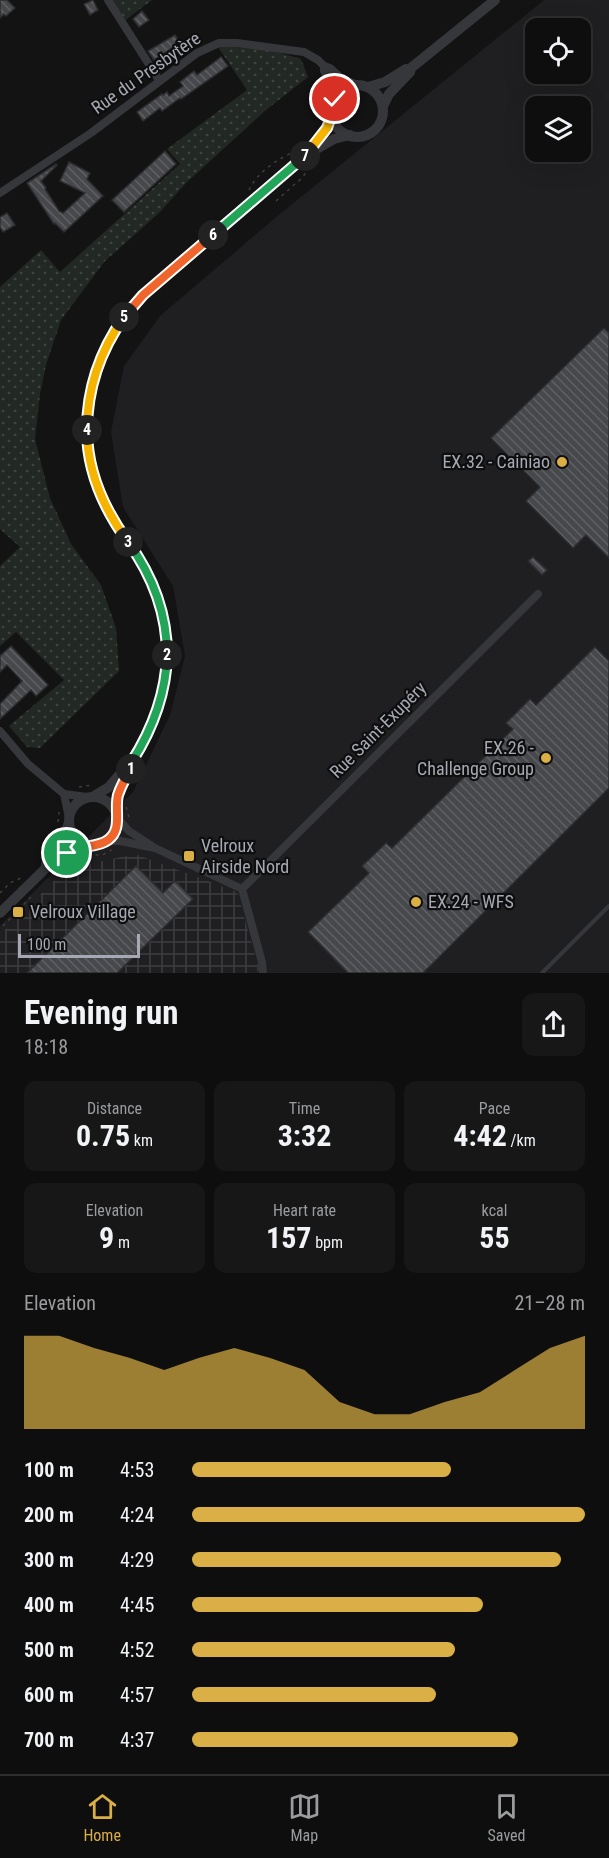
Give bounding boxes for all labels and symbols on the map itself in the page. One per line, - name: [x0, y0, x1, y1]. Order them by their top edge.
- street label: Rue du Presbytère: [87, 27, 204, 118]
- pin: [309, 73, 360, 124]
- pin: 7: [290, 141, 320, 171]
- pin: 6: [198, 220, 228, 250]
- pin: 5: [109, 302, 139, 332]
- pin: 4: [72, 415, 102, 445]
- place label: EX.32 - Cainiao: [442, 451, 550, 472]
- marker: EX.32 - Cainiao: [555, 455, 569, 469]
- pin: 3: [113, 527, 143, 557]
- pin: 2: [152, 640, 182, 670]
- street label: Rue Saint-Exupéry: [325, 677, 430, 782]
- place label: EX.26 - Challenge Group: [417, 737, 535, 779]
- marker: EX.26 - Challenge Group: [539, 751, 553, 765]
- pin: 1: [116, 754, 146, 784]
- pin: [41, 827, 92, 878]
- place label: Velroux Airside Nord: [201, 835, 289, 877]
- marker: Velroux Airside Nord: [182, 849, 196, 863]
- place label: EX.24 - WFS: [428, 891, 514, 912]
- marker: EX.24 - WFS: [409, 895, 423, 909]
- place label: Velroux Village: [30, 901, 136, 922]
- marker: Velroux Village: [11, 905, 25, 919]
- scale bar: [18, 931, 140, 959]

